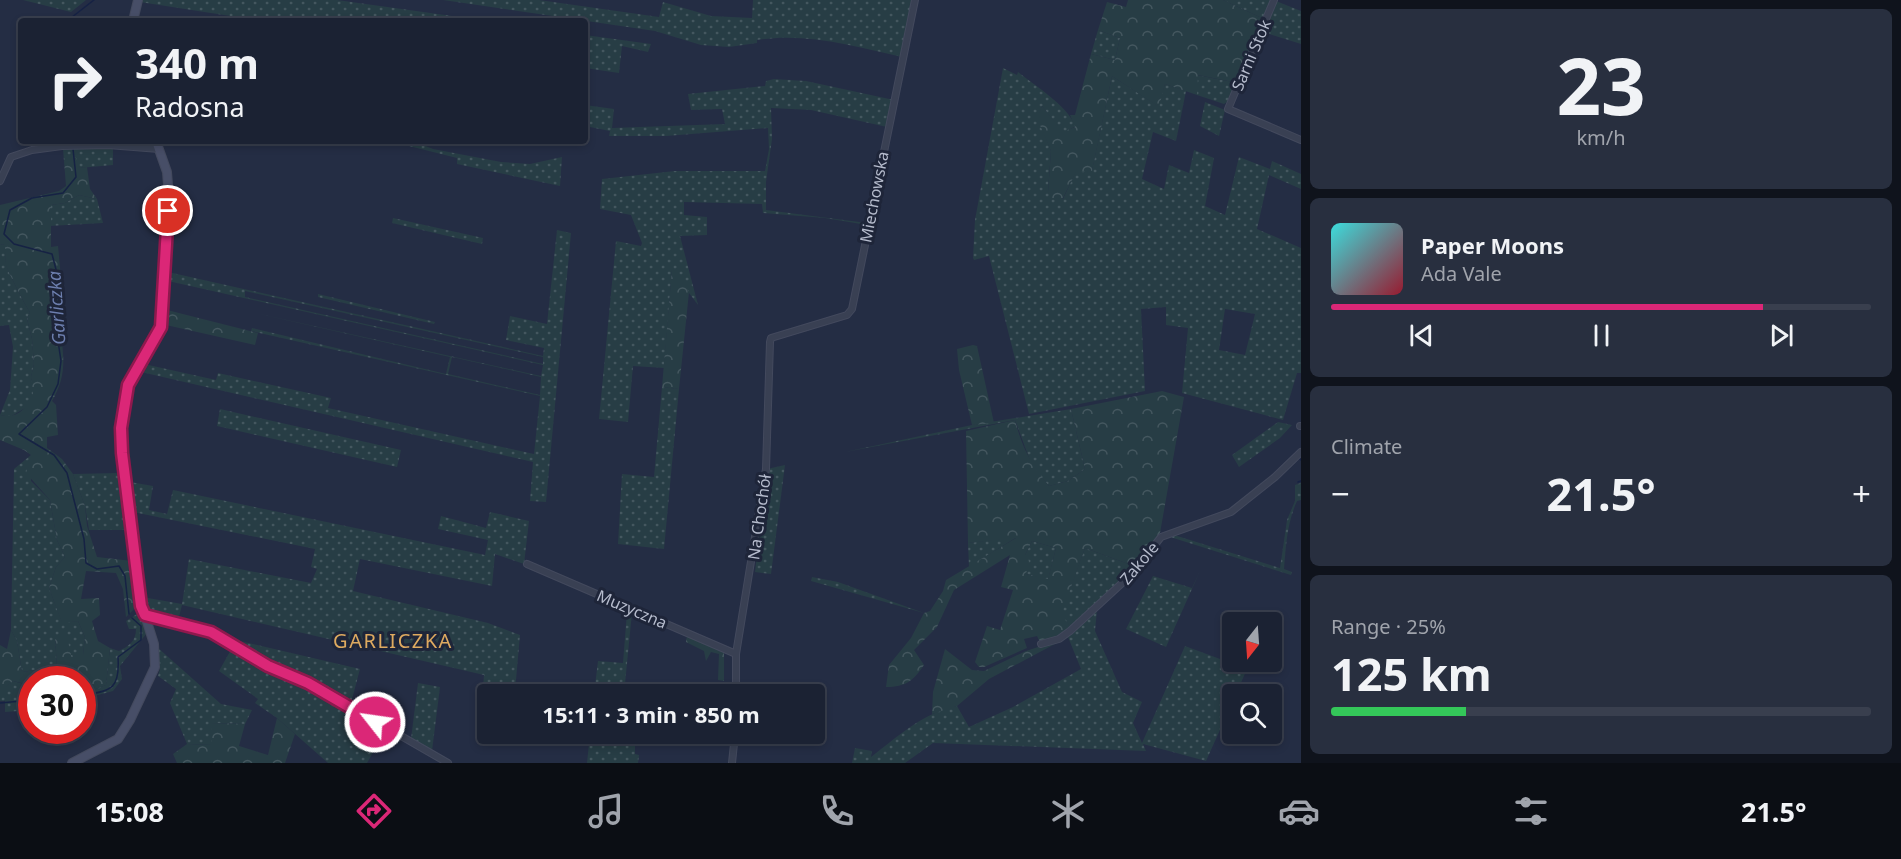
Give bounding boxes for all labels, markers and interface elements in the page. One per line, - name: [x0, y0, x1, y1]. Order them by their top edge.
- street label: Sarni Stok: [1226, 16, 1276, 94]
- text: 23: [1556, 32, 1646, 138]
- text: 340 m: [135, 34, 259, 91]
- icon: right: [36, 42, 114, 120]
- text: Radosna: [135, 88, 245, 125]
- text: km/h: [1576, 124, 1626, 151]
- street label: Miechowska: [854, 150, 894, 244]
- pin: [142, 185, 193, 236]
- icon: arrive: [151, 194, 184, 227]
- text: Paper Moons: [1421, 230, 1564, 260]
- text: Ada Vale: [1421, 260, 1502, 287]
- water label: Garliczka: [41, 270, 71, 346]
- icon: previous: [1405, 319, 1438, 352]
- icon: pause: [1585, 319, 1618, 352]
- icon: next: [1765, 319, 1798, 352]
- text: Climate: [1331, 433, 1402, 460]
- text: 21.5°: [1547, 463, 1655, 524]
- text: −: [1331, 471, 1350, 516]
- text: +: [1852, 471, 1871, 516]
- street label: Na Chochół: [742, 472, 776, 561]
- street label: Zakole: [1115, 537, 1163, 589]
- street label: Muzyczna: [594, 584, 670, 634]
- north arrow: [1222, 612, 1282, 672]
- map controls: [1222, 612, 1282, 744]
- text: Range · 25%: [1331, 613, 1446, 640]
- district label: GARLICZKA: [333, 627, 453, 654]
- text: 125 km: [1331, 643, 1492, 704]
- speed limit sign: 30: [18, 666, 96, 744]
- button: search: [1222, 684, 1282, 744]
- position arrow: [343, 690, 407, 754]
- text: 15:11 · 3 min · 850 m: [542, 699, 760, 729]
- icon: directions: [353, 790, 395, 832]
- icon: music: [585, 790, 627, 832]
- icon: phone: [816, 790, 858, 832]
- icon: climate: [1047, 790, 1089, 832]
- icon: car: [1278, 790, 1320, 832]
- icon: filters: [1510, 790, 1552, 832]
- text: 15:08: [95, 793, 164, 830]
- text: 21.5°: [1741, 793, 1806, 830]

